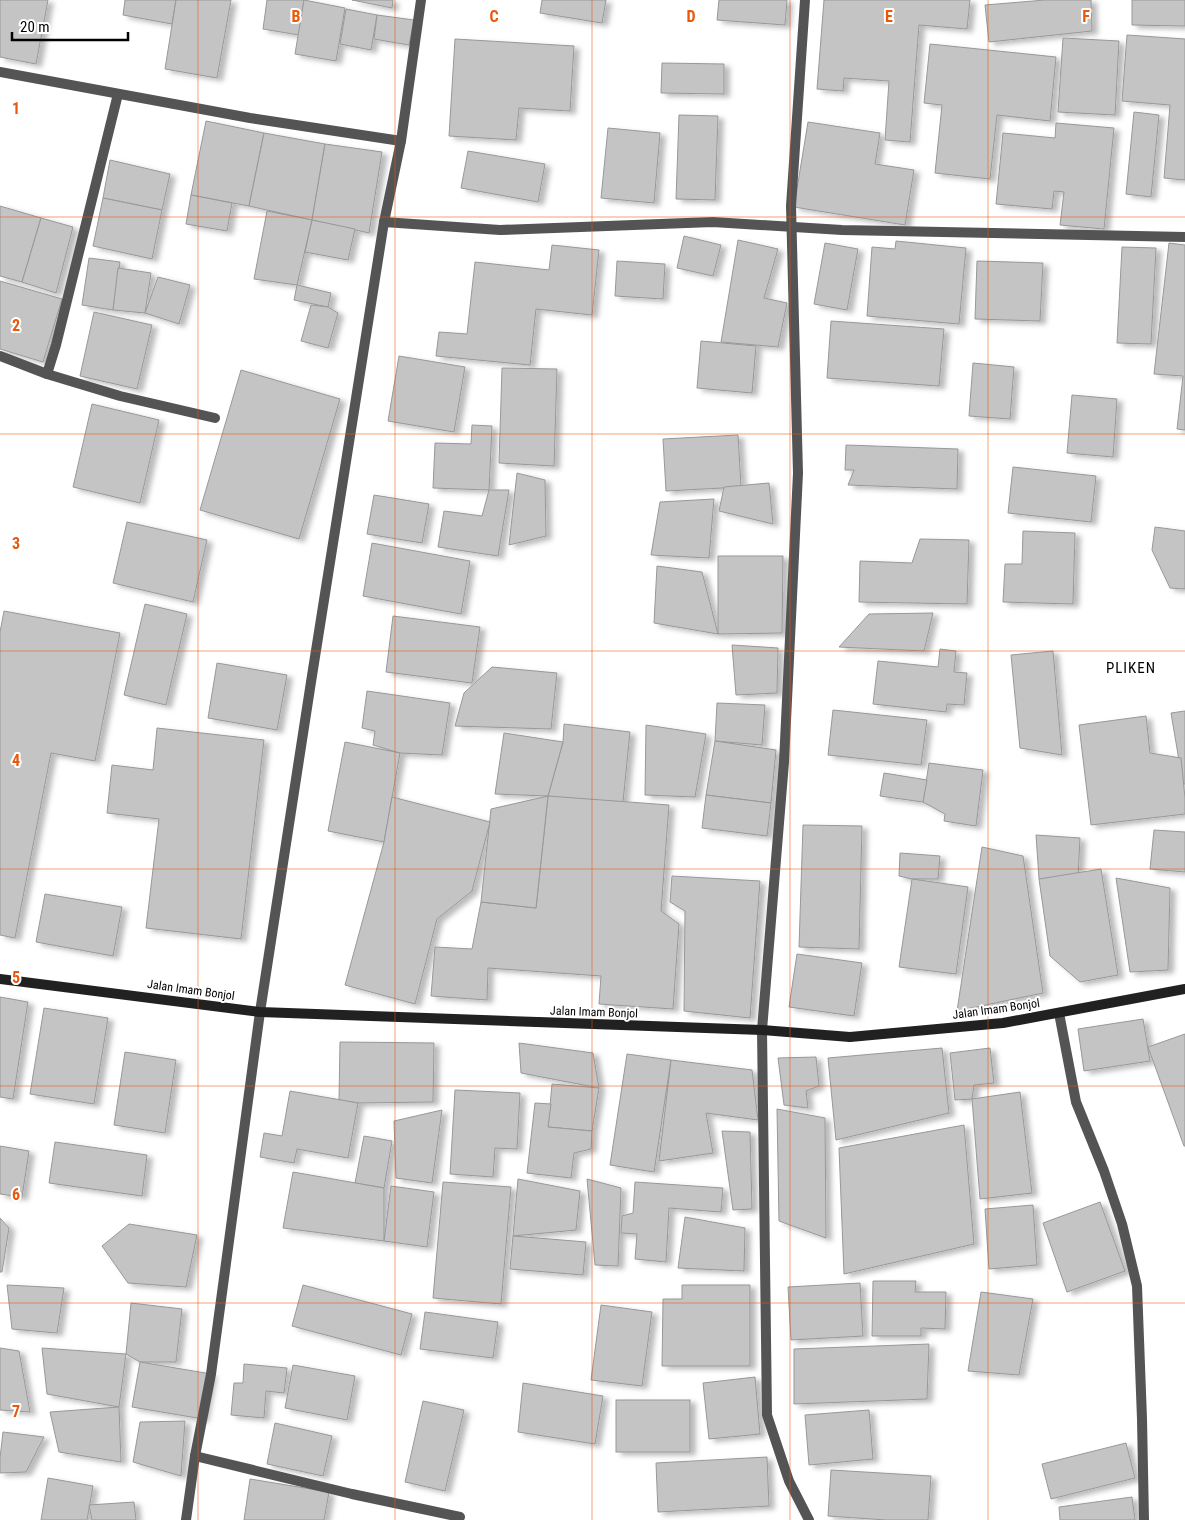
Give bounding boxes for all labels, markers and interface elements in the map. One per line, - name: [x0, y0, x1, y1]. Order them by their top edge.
- text: B: [292, 7, 301, 26]
- text: C: [489, 7, 499, 26]
- text: D: [686, 7, 696, 26]
- text: E: [885, 7, 893, 26]
- text: F: [1082, 7, 1090, 26]
- scale bar: [12, 10, 129, 42]
- text: 20 m: [20, 18, 50, 36]
- text: 1: [12, 99, 20, 118]
- text: 2: [12, 316, 20, 335]
- text: 3: [12, 534, 20, 553]
- district label: PLIKEN: [1106, 659, 1156, 677]
- text: 4: [12, 751, 20, 770]
- text: 5: [12, 968, 20, 987]
- street label: Jalan Imam Bonjol: [146, 977, 236, 1003]
- street label: Jalan Imam Bonjol: [951, 996, 1041, 1022]
- street label: Jalan Imam Bonjol: [550, 1003, 638, 1021]
- text: 6: [12, 1185, 20, 1204]
- text: 7: [12, 1402, 20, 1421]

